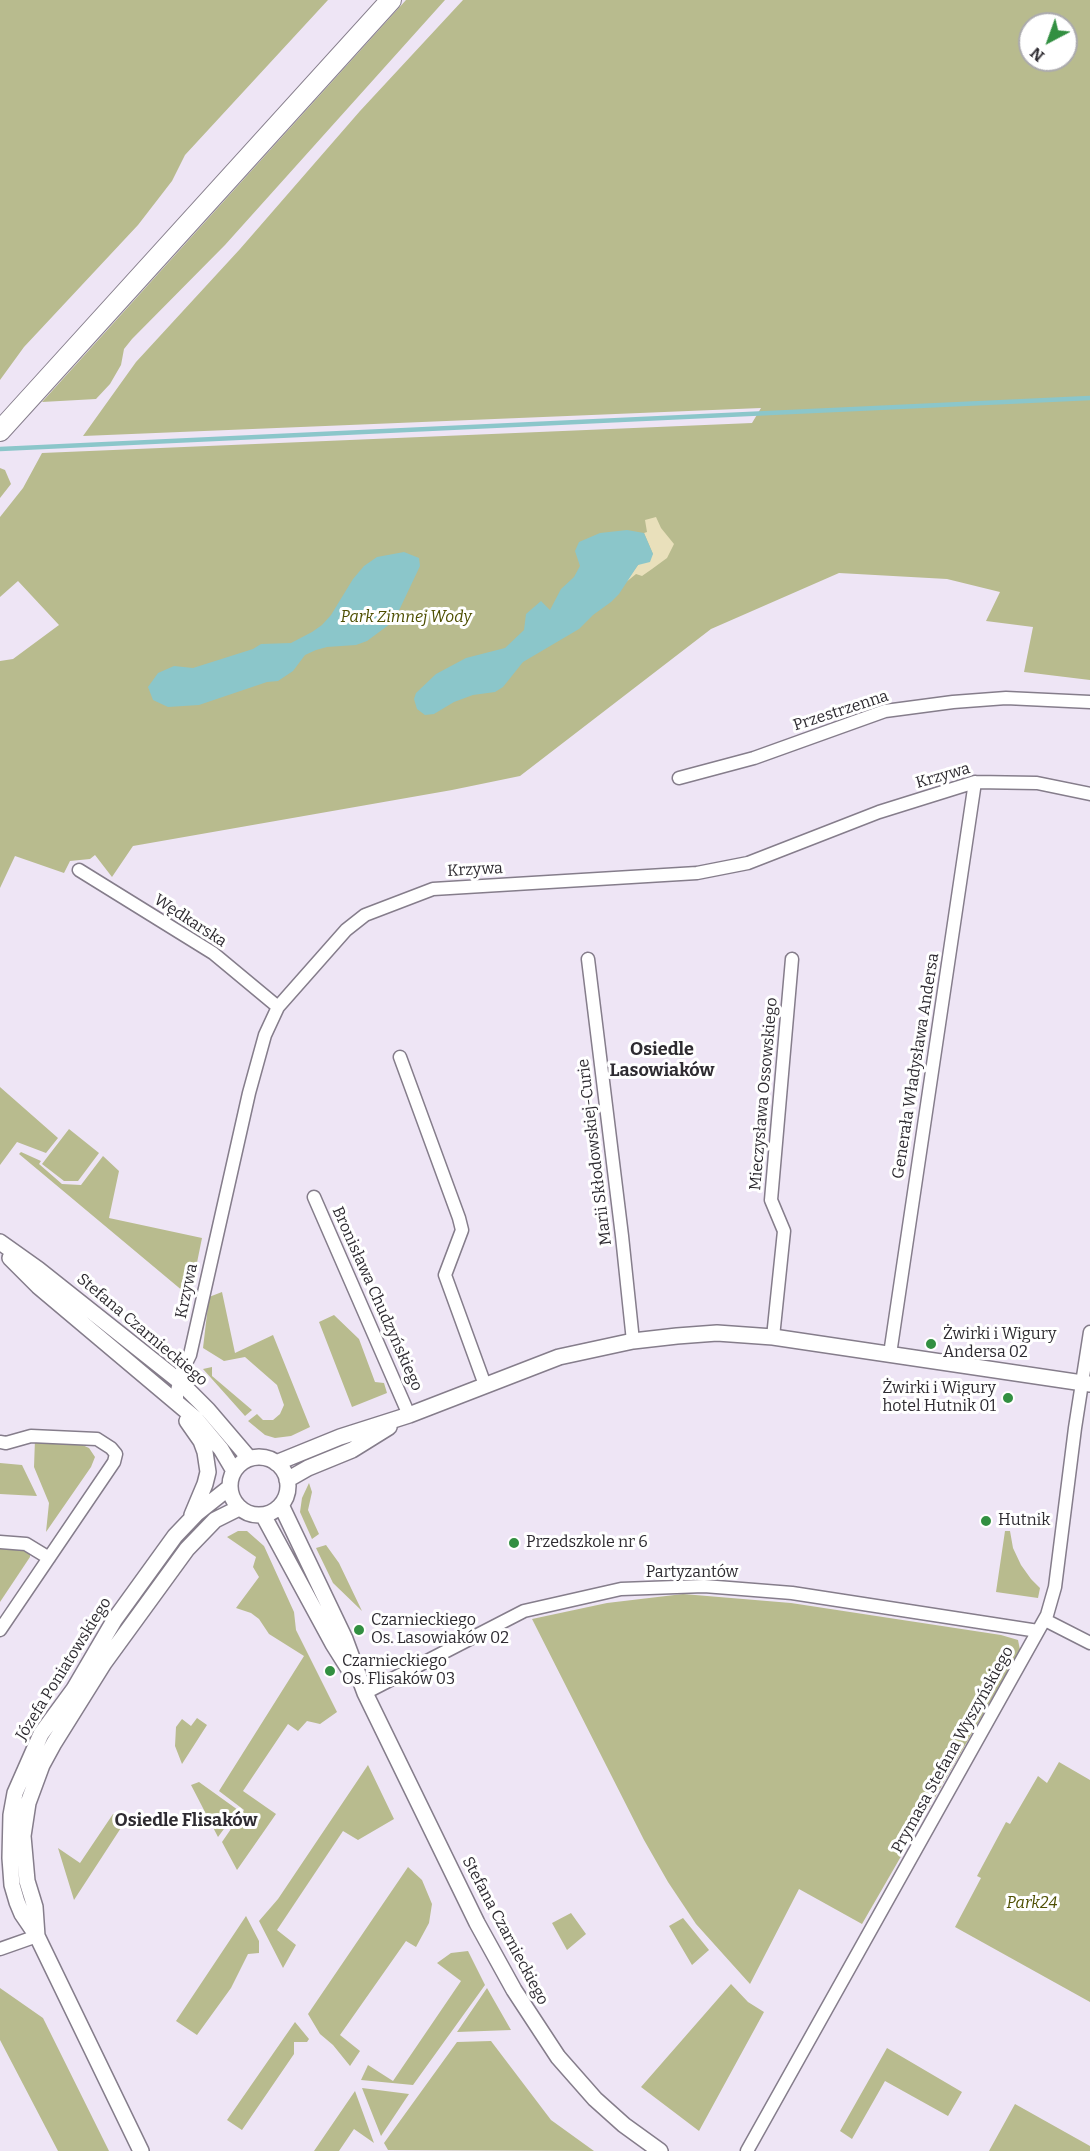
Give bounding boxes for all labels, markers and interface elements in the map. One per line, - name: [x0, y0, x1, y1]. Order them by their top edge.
- north arrow: [1018, 12, 1078, 72]
- text: N: [1026, 43, 1048, 66]
- park label: Park Zimnej Wody: [340, 608, 472, 628]
- street label: Przestrzenna: [791, 687, 891, 735]
- street label: Krzywa: [914, 759, 972, 793]
- street label: Krzywa: [447, 859, 503, 881]
- street label: Wędkarska: [150, 890, 230, 952]
- street label: Generała Władysława Andersa: [889, 952, 943, 1180]
- street label: Mieczysława Ossowskiego: [746, 997, 782, 1191]
- district label: Osiedle Lasowiaków: [610, 1039, 714, 1082]
- street label: Marii Skłodowskiej-Curie: [574, 1058, 616, 1246]
- street label: Bronisława Chudzyńskiego: [328, 1204, 426, 1394]
- street label: Krzywa: [172, 1262, 202, 1320]
- street label: Stefana Czarnieckiego: [73, 1270, 211, 1390]
- place label: Żwirki i Wigury Andersa 02: [943, 1325, 1056, 1363]
- marker: Żwirki i Wigury Andersa 02: [924, 1337, 938, 1351]
- place label: Żwirki i Wigury hotel Hutnik 01: [882, 1379, 996, 1417]
- marker: Żwirki i Wigury hotel Hutnik 01: [1001, 1391, 1015, 1405]
- place label: Hutnik: [998, 1511, 1050, 1531]
- marker: Hutnik: [979, 1514, 993, 1528]
- place label: Przedszkole nr 6: [526, 1533, 648, 1553]
- marker: Przedszkole nr 6: [507, 1536, 521, 1550]
- street label: Partyzantów: [646, 1563, 738, 1583]
- street label: Józefa Poniatowskiego: [12, 1594, 116, 1744]
- place label: Czarnieckiego Os. Lasowiaków 02: [371, 1611, 509, 1649]
- marker: Czarnieckiego Os. Lasowiaków 02: [352, 1623, 366, 1637]
- street label: Prymasa Stefana Wyszyńskiego: [888, 1643, 1018, 1857]
- place label: Czarnieckiego Os. Flisaków 03: [342, 1652, 455, 1690]
- marker: Czarnieckiego Os. Flisaków 03: [323, 1664, 337, 1678]
- district label: Osiedle Flisaków: [115, 1810, 257, 1832]
- street label: Stefana Czarnieckiego: [458, 1854, 552, 2008]
- park label: Park24: [1007, 1894, 1057, 1914]

